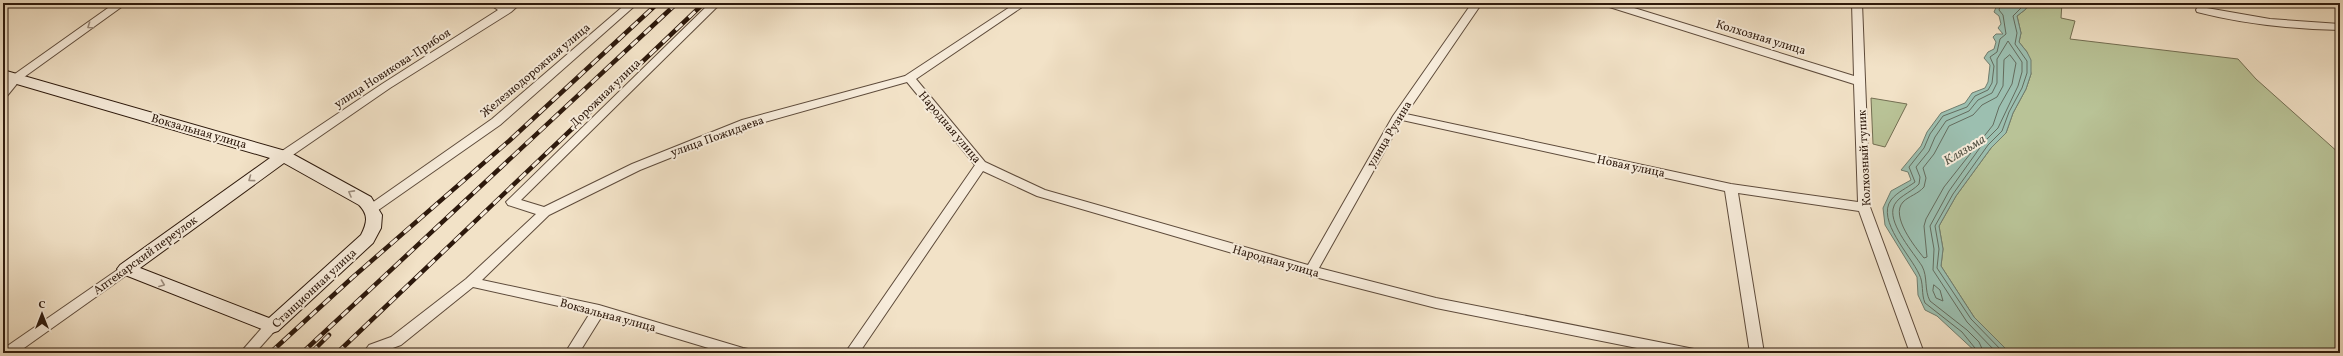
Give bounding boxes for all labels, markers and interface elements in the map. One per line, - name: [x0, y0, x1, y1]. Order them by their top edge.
- street label: Колхозная улица: [1714, 17, 1808, 59]
- street label: Железнодорожная улица: [477, 20, 594, 121]
- one-way arrow: [87, 21, 94, 28]
- street label: улица Новикова-Прибоя: [331, 25, 454, 113]
- street label: Дорожная улица: [567, 56, 645, 132]
- street label: Народная улица: [914, 88, 984, 167]
- street label: улица Рузина: [1364, 98, 1416, 171]
- street label: Колхозный тупик: [1854, 109, 1876, 207]
- street label: Вокзальная улица: [149, 111, 248, 153]
- street label: улица Пожидаева: [668, 113, 766, 161]
- water label: Клязьма: [1941, 131, 1989, 170]
- street label: Новая улица: [1595, 152, 1666, 182]
- one-way arrow: [249, 174, 256, 181]
- one-way arrow: [348, 191, 355, 198]
- street label: Аптекарский переулок: [90, 212, 201, 299]
- street label: Народная улица: [1230, 242, 1321, 282]
- street label: Станционная улица: [269, 245, 360, 332]
- one-way arrow: [159, 279, 166, 287]
- north arrow: [22, 294, 62, 334]
- street label: Вокзальная улица: [558, 295, 658, 336]
- text: С: [38, 298, 46, 313]

